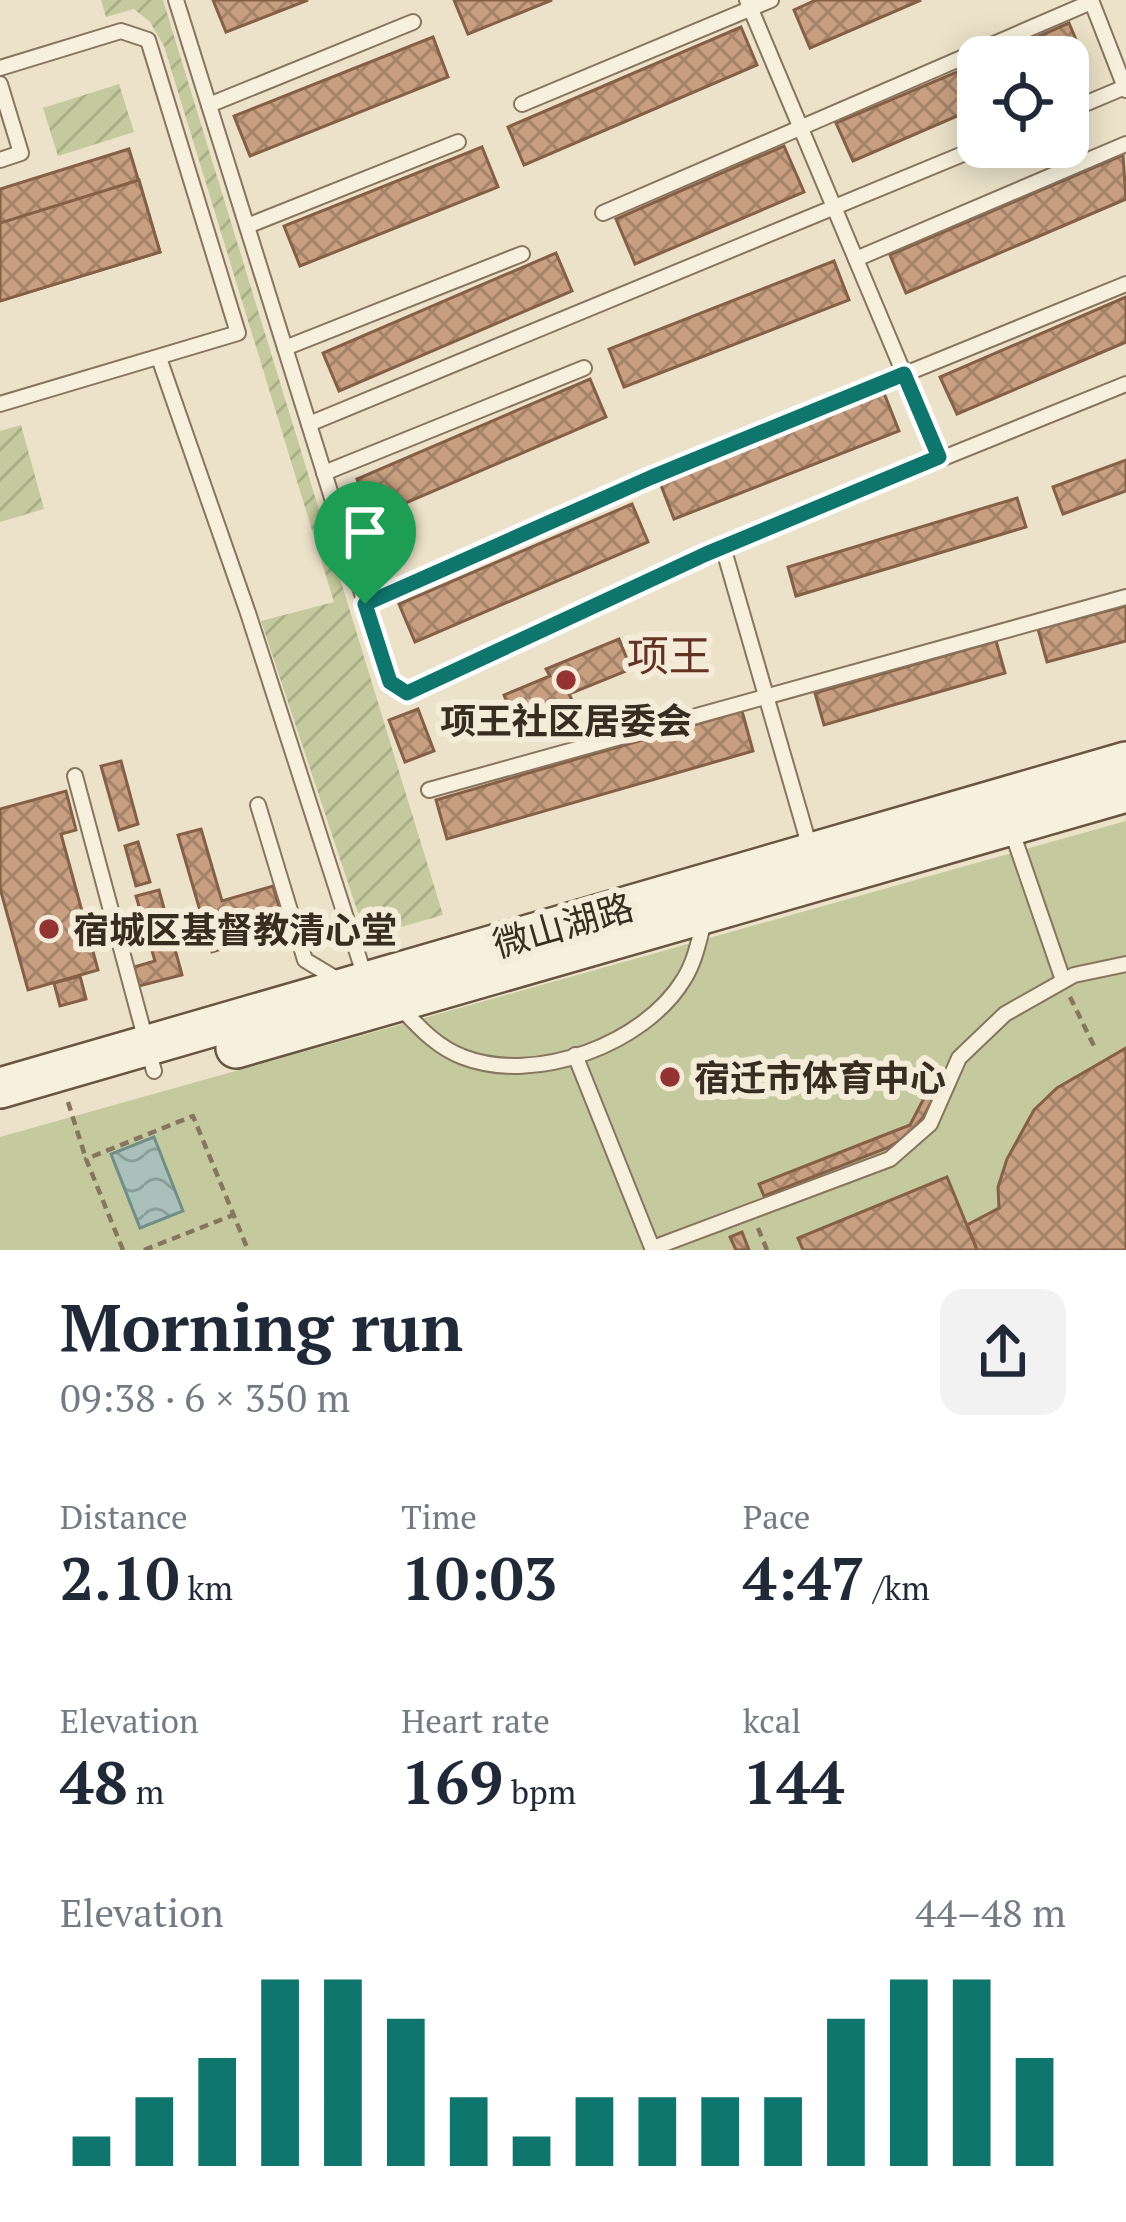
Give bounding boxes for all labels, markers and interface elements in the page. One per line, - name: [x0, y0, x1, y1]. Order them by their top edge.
- map controls: [957, 36, 1089, 168]
- button: locate: [957, 36, 1089, 168]
- pin: [314, 481, 416, 604]
- icon: arrive: [332, 499, 398, 565]
- district label: 项王: [627, 627, 711, 683]
- marker: 项王社区居委会: [553, 667, 579, 693]
- place label: 项王社区居委会: [440, 697, 692, 744]
- street label: 微山湖路: [487, 883, 639, 967]
- place label: 宿城区基督教清心堂: [73, 906, 397, 953]
- marker: 宿城区基督教清心堂: [36, 916, 62, 942]
- place label: 宿迁市体育中心: [694, 1054, 946, 1101]
- marker: 宿迁市体育中心: [657, 1064, 683, 1090]
- text: Morning run: [60, 1282, 463, 1370]
- button: share: [940, 1289, 1066, 1415]
- text: 09:38 · 6 × 350 m: [60, 1371, 350, 1423]
- text: Distance: [60, 1495, 187, 1538]
- text: Time: [401, 1495, 477, 1538]
- text: Pace: [743, 1495, 810, 1538]
- text: 2.10: [60, 1538, 179, 1617]
- text: 10:03: [401, 1538, 558, 1617]
- text: 4:47: [743, 1538, 865, 1617]
- text: km: [179, 1566, 233, 1609]
- text: /km: [865, 1566, 930, 1609]
- text: Elevation: [60, 1699, 199, 1742]
- text: Heart rate: [401, 1699, 550, 1742]
- text: kcal: [743, 1699, 801, 1742]
- text: 48: [60, 1742, 128, 1821]
- text: 169: [401, 1742, 503, 1821]
- text: 144: [743, 1742, 844, 1821]
- text: m: [128, 1770, 164, 1813]
- text: bpm: [503, 1770, 576, 1813]
- text: Elevation: [60, 1886, 224, 1938]
- text: 44–48 m: [915, 1886, 1066, 1938]

